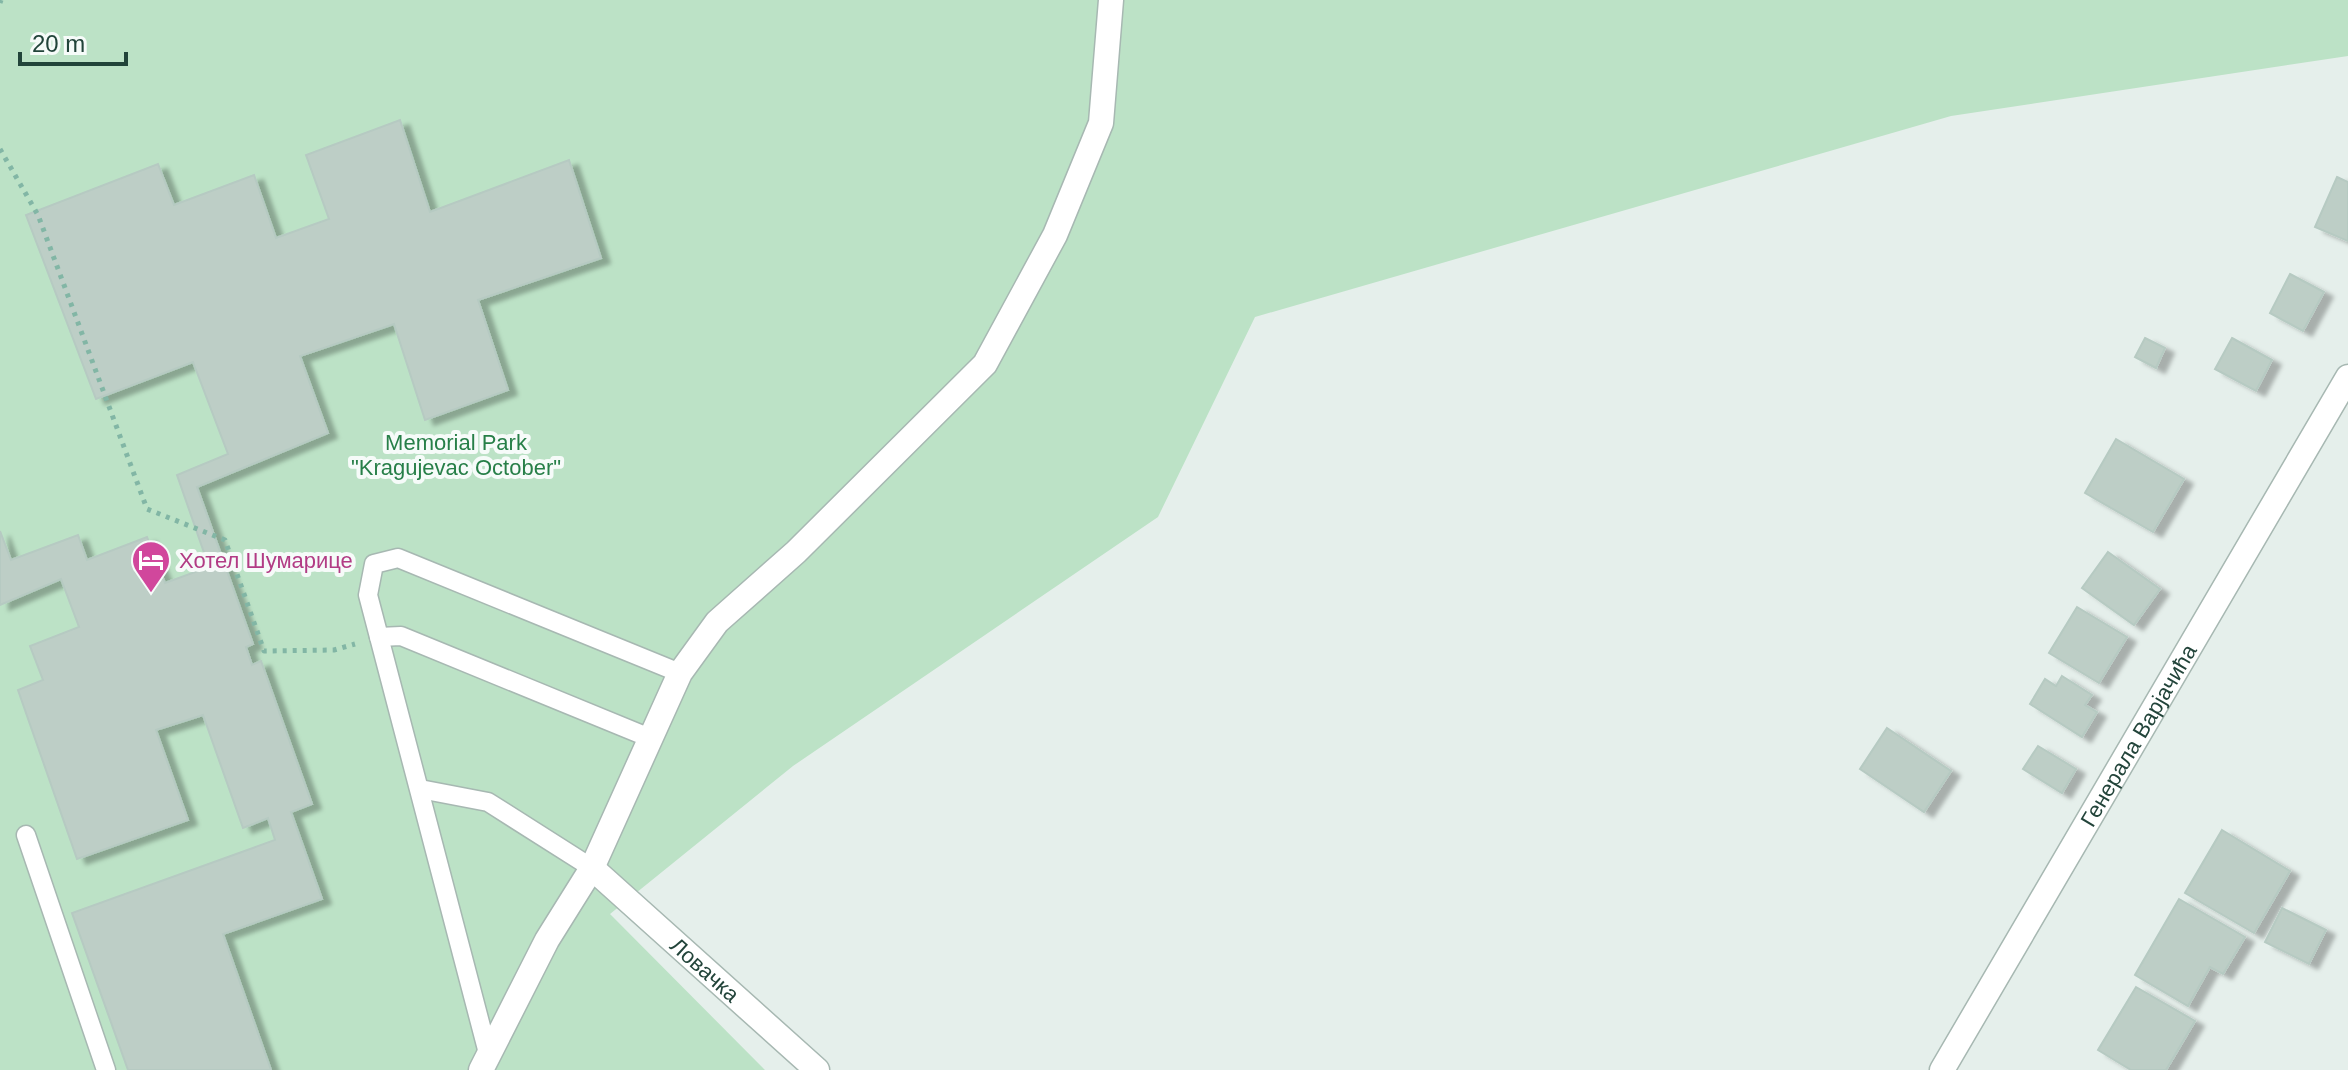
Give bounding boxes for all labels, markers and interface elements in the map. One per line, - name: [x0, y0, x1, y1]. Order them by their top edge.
- scale bar: [20, 16, 126, 66]
- text: 20 m: [32, 30, 85, 57]
- park label: Memorial Park "Kragujevac October": [351, 430, 561, 480]
- hotel icon: Хотел Шумарице: [130, 539, 172, 594]
- place label: Хотел Шумарице: [179, 548, 353, 573]
- street label: Генерала Варјачића: [2075, 639, 2202, 831]
- street label: Ловачка: [665, 933, 745, 1008]

